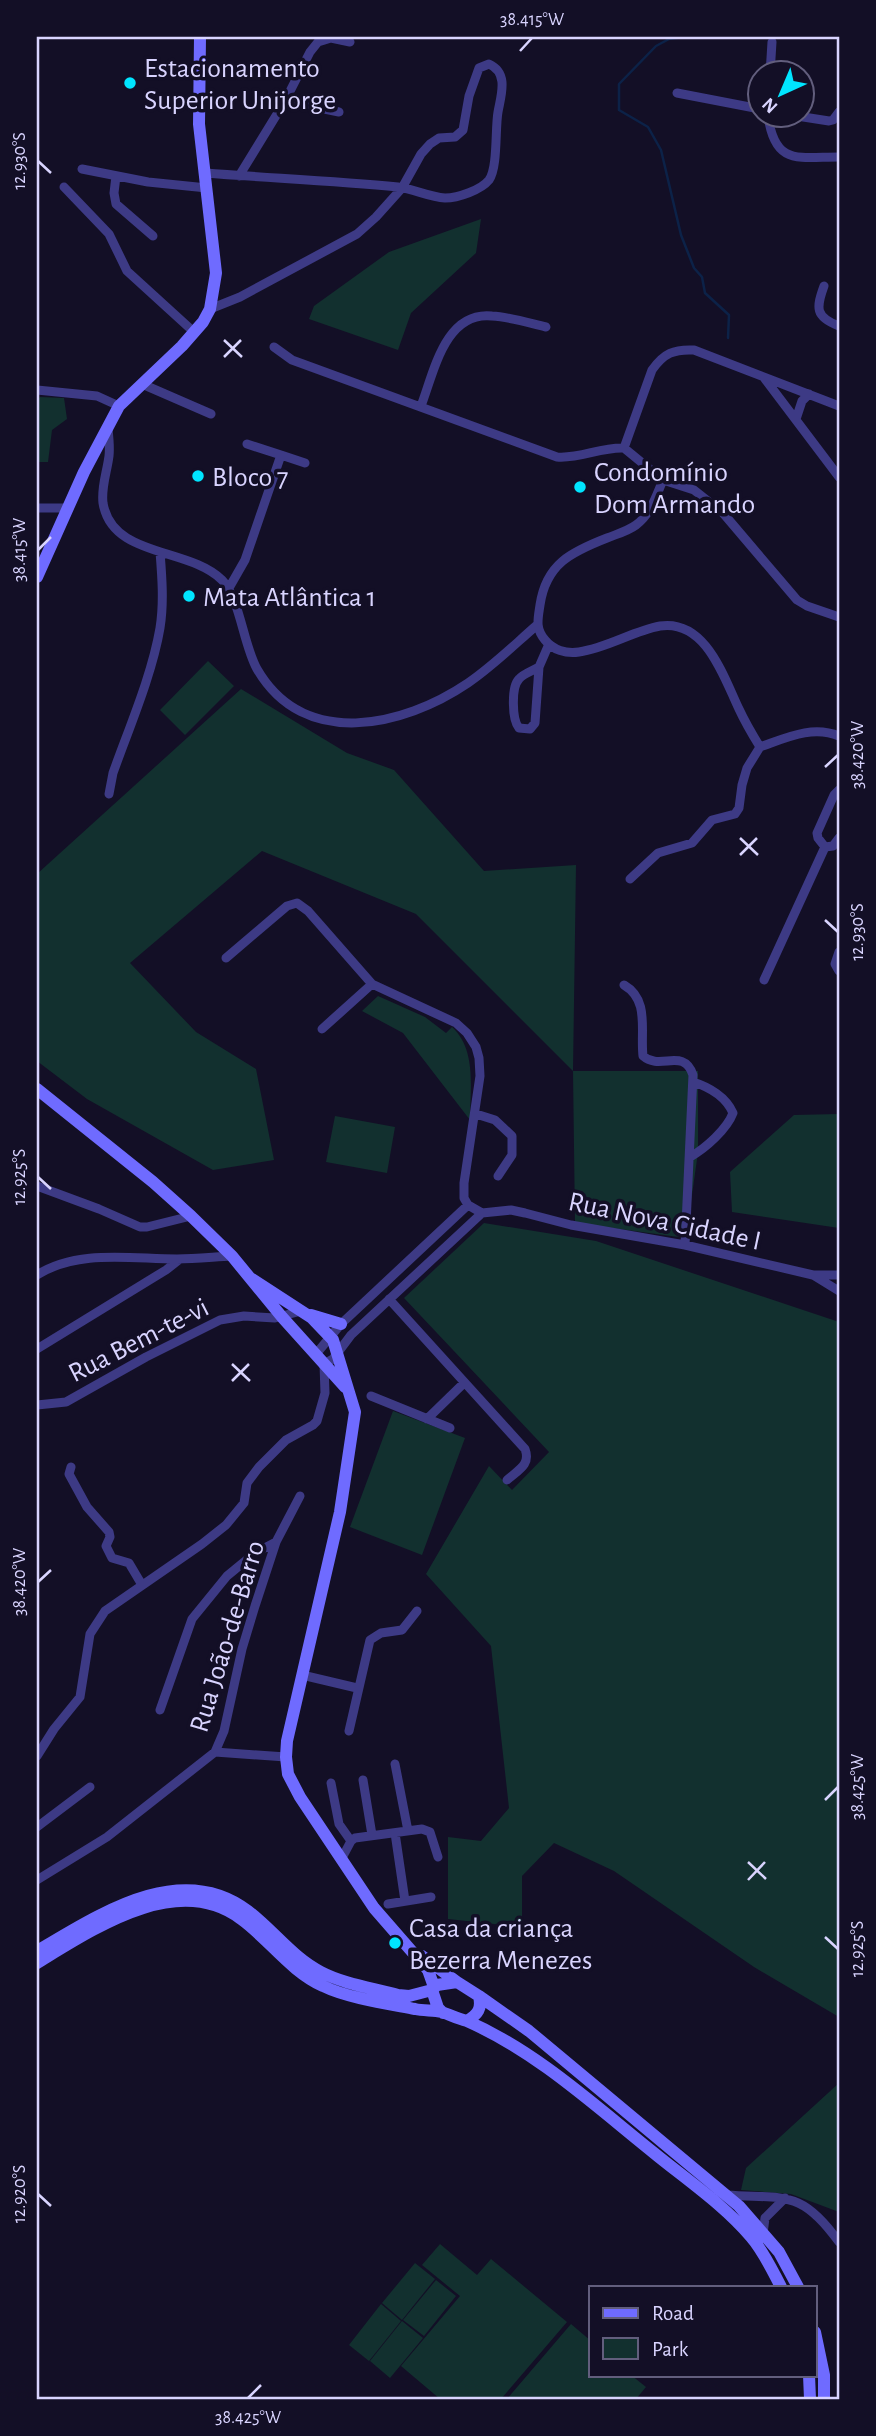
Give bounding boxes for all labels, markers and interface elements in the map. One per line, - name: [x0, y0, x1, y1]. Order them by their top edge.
- text: 38.415°W: [500, 11, 564, 29]
- place label: Estacionamento Superior Unijorge: [144, 55, 336, 115]
- north arrow: [746, 60, 816, 130]
- marker: Estacionamento Superior Unijorge: [122, 75, 138, 91]
- text: N: [759, 94, 782, 117]
- text: 12.930°S: [11, 132, 29, 190]
- place label: Condomínio Dom Armando: [594, 459, 755, 519]
- place label: Bloco 7: [212, 464, 289, 492]
- marker: Bloco 7: [190, 468, 206, 484]
- marker: Condomínio Dom Armando: [572, 479, 588, 495]
- text: 38.415°W: [11, 518, 29, 582]
- place label: Mata Atlântica 1: [203, 584, 376, 612]
- marker: Mata Atlântica 1: [181, 588, 197, 604]
- text: 38.420°W: [849, 721, 867, 789]
- text: 12.930°S: [849, 903, 867, 961]
- text: 12.925°S: [11, 1149, 29, 1205]
- street label: Rua Nova Cidade I: [566, 1188, 763, 1256]
- street label: Rua Bem-te-vi: [64, 1294, 214, 1388]
- street label: Rua João-de-Barro: [185, 1538, 270, 1736]
- text: 38.420°W: [11, 1548, 29, 1616]
- text: 38.425°W: [849, 1754, 867, 1820]
- place label: Casa da criança Bezerra Menezes: [409, 1915, 592, 1975]
- text: 12.925°S: [849, 1921, 867, 1977]
- marker: Casa da criança Bezerra Menezes: [387, 1935, 403, 1951]
- text: 12.920°S: [11, 2165, 29, 2223]
- legend: [589, 2286, 816, 2376]
- text: Road: [652, 2303, 694, 2324]
- text: Park: [652, 2339, 689, 2360]
- text: 38.425°W: [215, 2409, 281, 2427]

